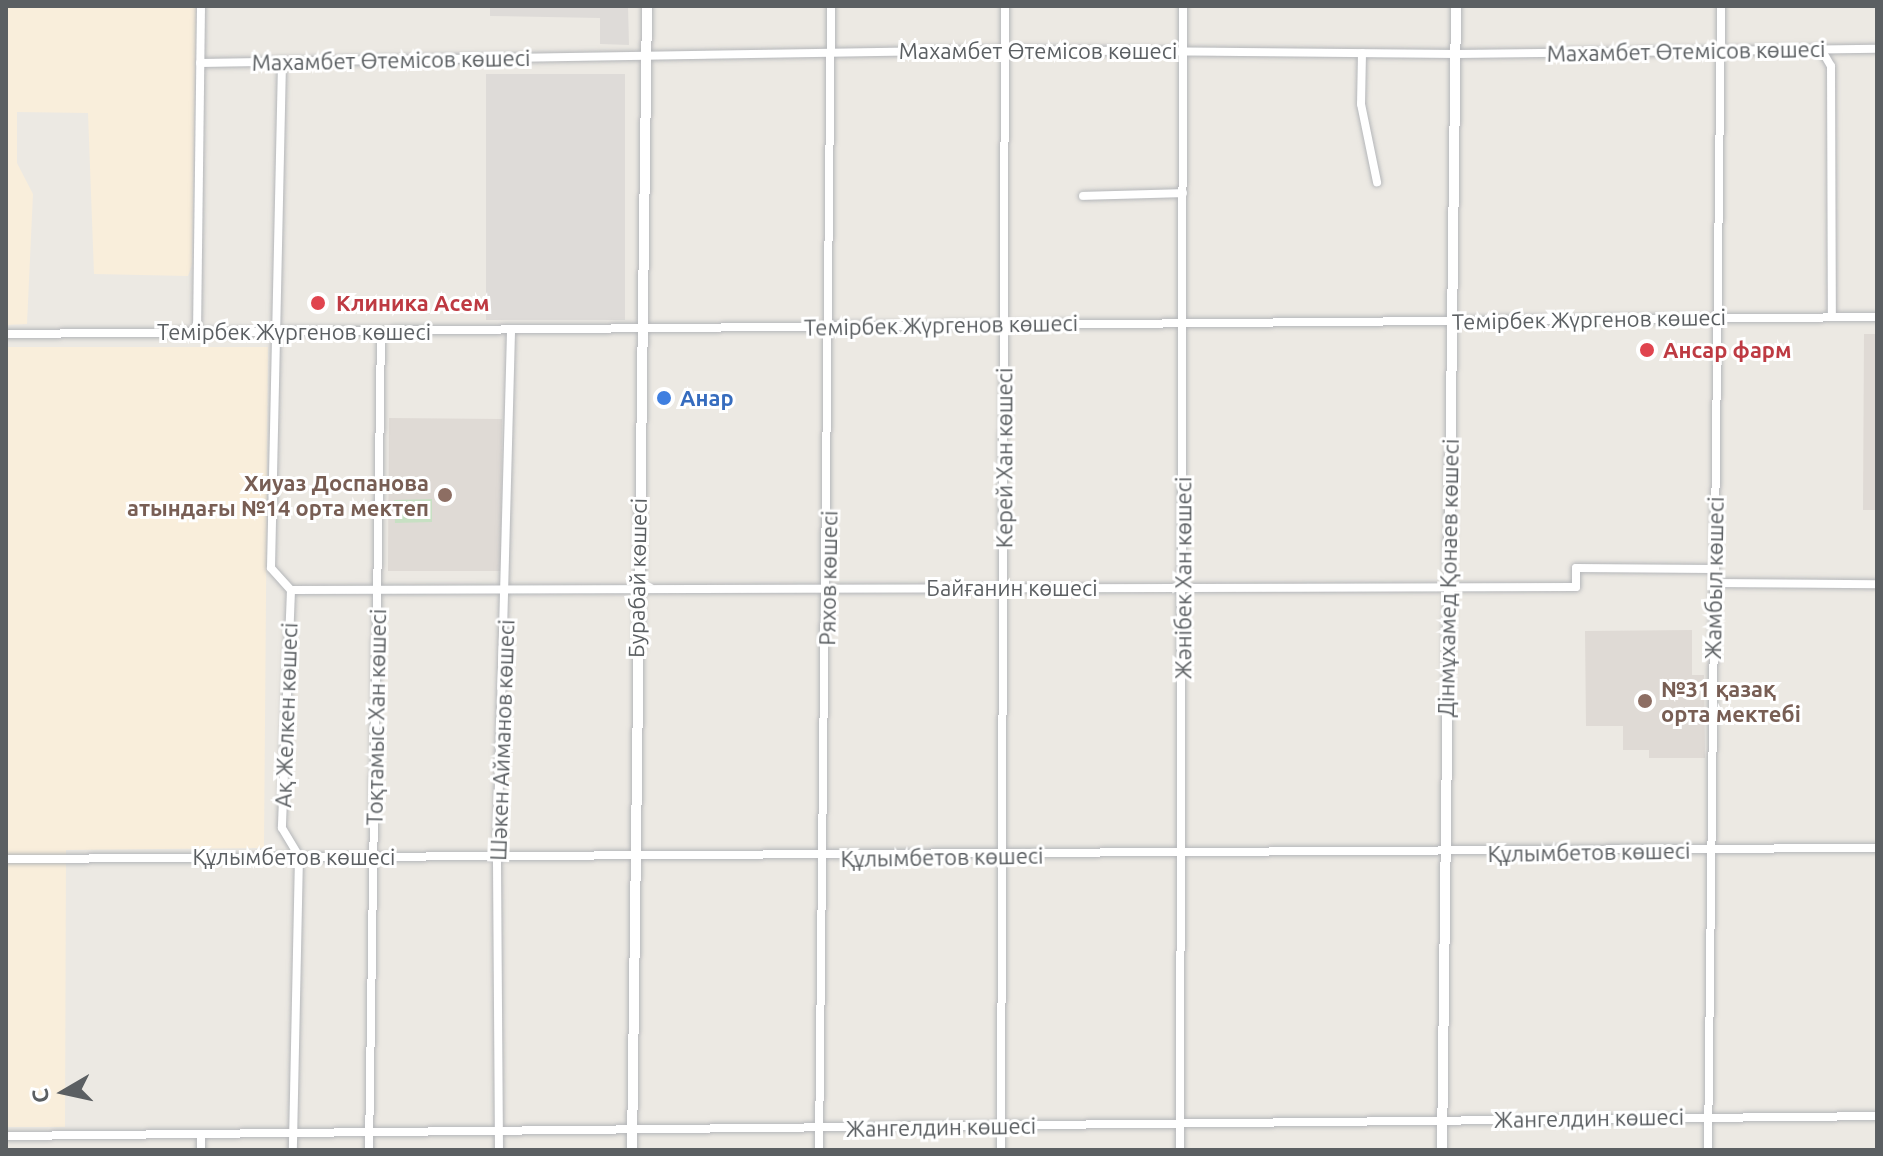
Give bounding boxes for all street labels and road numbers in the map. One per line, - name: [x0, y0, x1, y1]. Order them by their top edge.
- street label: Махамбет Өтемісов көшесі: [1547, 35, 1825, 67]
- street label: Махамбет Өтемісов көшесі: [899, 38, 1177, 64]
- street label: Махамбет Өтемісов көшесі: [252, 44, 530, 76]
- street label: Темірбек Жүргенов көшесі: [1452, 303, 1726, 335]
- street label: Темірбек Жүргенов көшесі: [804, 309, 1078, 341]
- street label: Темірбек Жүргенов көшесі: [157, 319, 431, 345]
- street label: Керей Хан көшесі: [991, 368, 1017, 548]
- street label: Дінмұхамед Қонаев көшесі: [1432, 439, 1464, 717]
- street label: Жәнібек Хан көшесі: [1170, 477, 1196, 679]
- street label: Жамбыл көшесі: [1699, 496, 1729, 660]
- street label: Бурабай көшесі: [622, 498, 652, 658]
- street label: Ряхов көшесі: [814, 510, 842, 646]
- street label: Байғанин көшесі: [926, 575, 1098, 601]
- street label: Тоқтамыс Хан көшесі: [361, 608, 391, 826]
- street label: Шәкен Айманов көшесі: [485, 619, 519, 861]
- street label: Ақ Желкен көшесі: [270, 622, 302, 808]
- street label: Құлымбетов көшесі: [1487, 837, 1691, 867]
- street label: Құлымбетов көшесі: [840, 842, 1044, 872]
- street label: Құлымбетов көшесі: [193, 844, 395, 870]
- street label: Жангелдин көшесі: [1494, 1103, 1684, 1133]
- street label: Жангелдин көшесі: [846, 1112, 1036, 1142]

